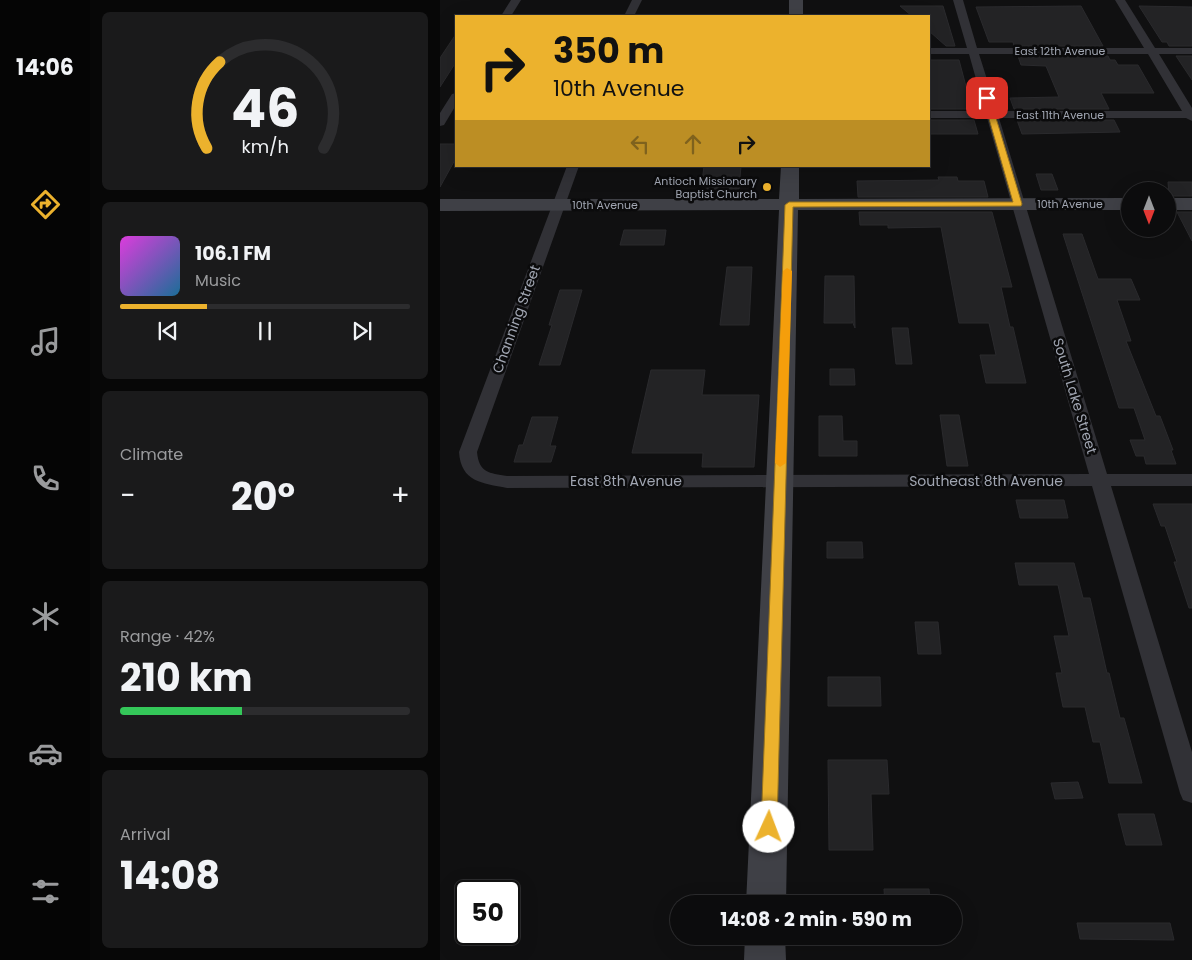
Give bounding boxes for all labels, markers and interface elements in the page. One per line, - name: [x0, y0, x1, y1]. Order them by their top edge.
- text: 350 m: [553, 26, 664, 75]
- icon: right: [470, 35, 535, 100]
- street label: East 12th Avenue: [1015, 43, 1106, 59]
- text: 14:06: [16, 52, 74, 83]
- text: 46: [231, 72, 299, 145]
- text: 10th Avenue: [553, 73, 684, 104]
- pin: [966, 77, 1008, 119]
- icon: arrive: [973, 84, 1001, 112]
- street label: East 11th Avenue: [1016, 107, 1104, 123]
- icon: left: [626, 130, 654, 158]
- icon: ahead: [679, 130, 707, 158]
- icon: right: [732, 130, 760, 158]
- text: km/h: [241, 134, 289, 159]
- place label: Antioch Missionary Baptist Church: [654, 173, 758, 202]
- marker: Antioch Missionary Baptist Church: [761, 181, 773, 193]
- north arrow: [1121, 182, 1176, 238]
- map controls: [1121, 182, 1176, 237]
- icon: directions: [28, 187, 63, 222]
- street label: 10th Avenue: [1037, 196, 1103, 212]
- street label: 10th Avenue: [572, 197, 638, 213]
- text: 106.1 FM: [195, 240, 271, 267]
- street label: Channing Street: [487, 262, 545, 376]
- text: Music: [195, 269, 241, 292]
- icon: previous: [154, 317, 182, 345]
- icon: pause: [251, 317, 279, 345]
- icon: next: [348, 317, 376, 345]
- icon: music: [28, 324, 63, 359]
- street label: South Lake Street: [1048, 336, 1102, 456]
- text: Climate: [120, 443, 183, 466]
- icon: phone: [28, 461, 63, 496]
- text: 20°: [231, 470, 295, 523]
- street label: East 8th Avenue: [570, 471, 682, 491]
- street label: Southeast 8th Avenue: [909, 471, 1063, 491]
- text: −: [120, 476, 135, 515]
- text: +: [391, 476, 410, 515]
- icon: climate: [28, 599, 63, 634]
- text: Range · 42%: [120, 625, 215, 648]
- text: 210 km: [120, 651, 253, 704]
- icon: car: [28, 736, 63, 771]
- position arrow: [742, 800, 794, 852]
- text: Arrival: [120, 823, 170, 846]
- text: 14:08: [120, 849, 220, 902]
- icon: filters: [28, 874, 63, 909]
- speed limit sign: 50: [455, 880, 520, 945]
- text: 14:08 · 2 min · 590 m: [720, 906, 912, 933]

